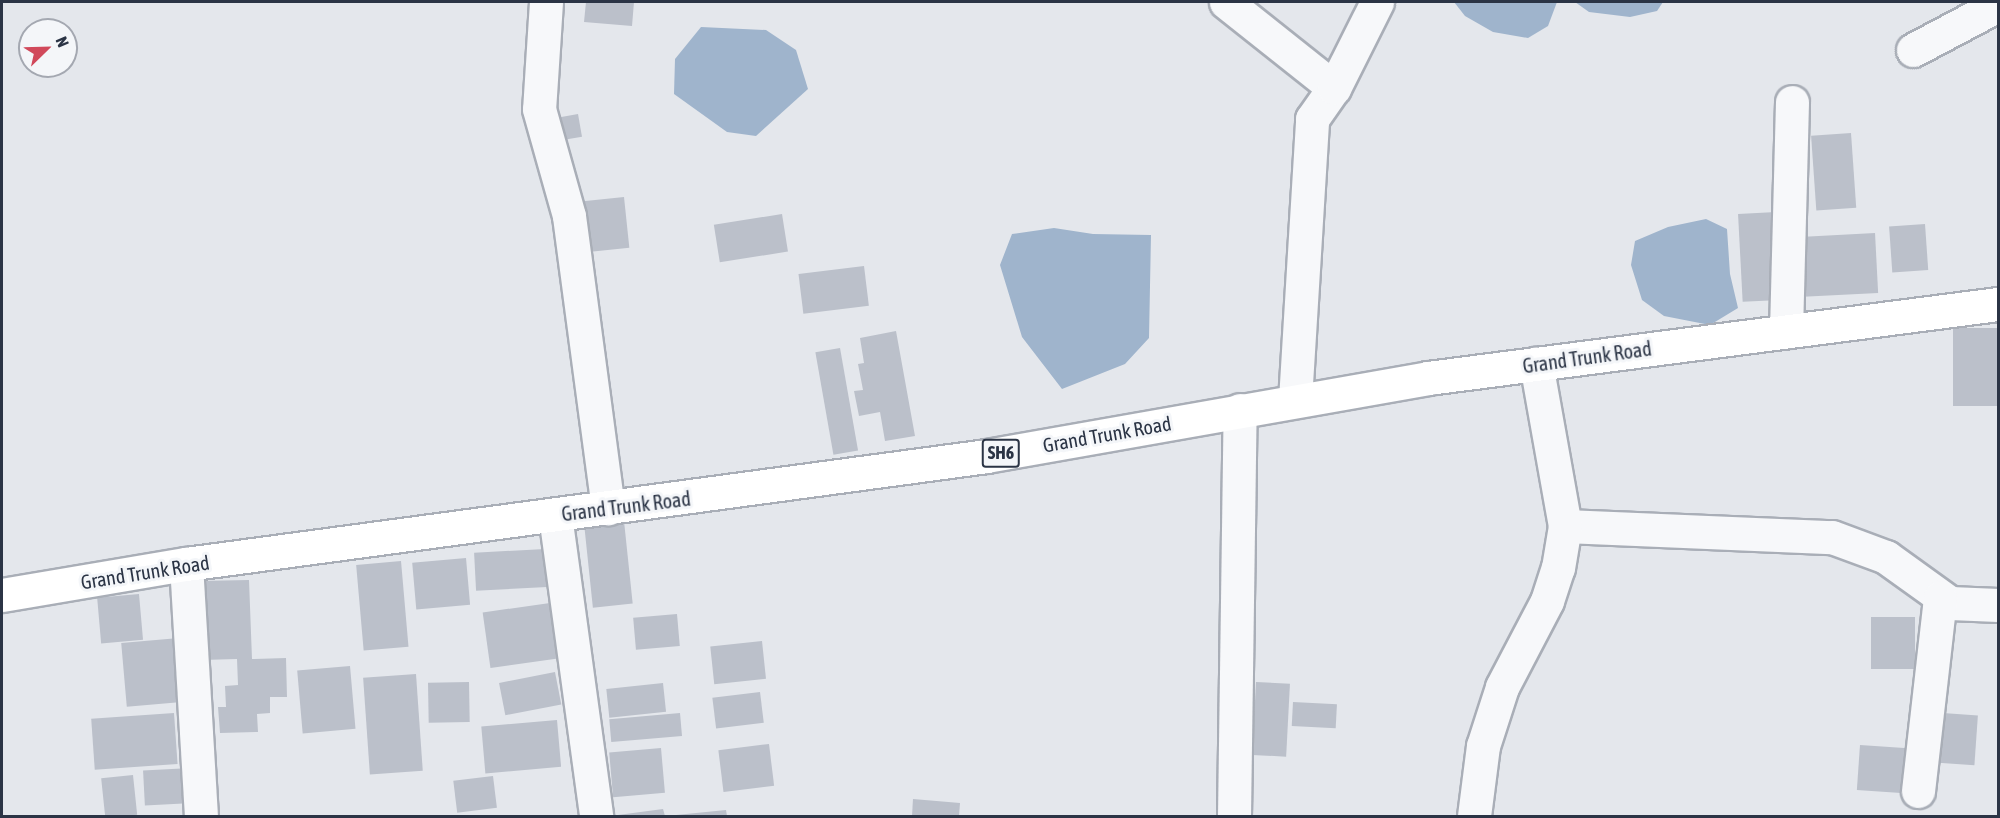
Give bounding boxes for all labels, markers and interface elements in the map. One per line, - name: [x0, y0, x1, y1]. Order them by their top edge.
- north arrow: [18, 18, 78, 78]
- text: N: [53, 34, 73, 50]
- street label: Grand Trunk Road: [1521, 336, 1653, 378]
- street label: Grand Trunk Road: [1041, 411, 1173, 457]
- road number: SH6: [982, 438, 1020, 468]
- street label: Grand Trunk Road: [560, 486, 692, 526]
- street label: Grand Trunk Road: [79, 550, 211, 594]

